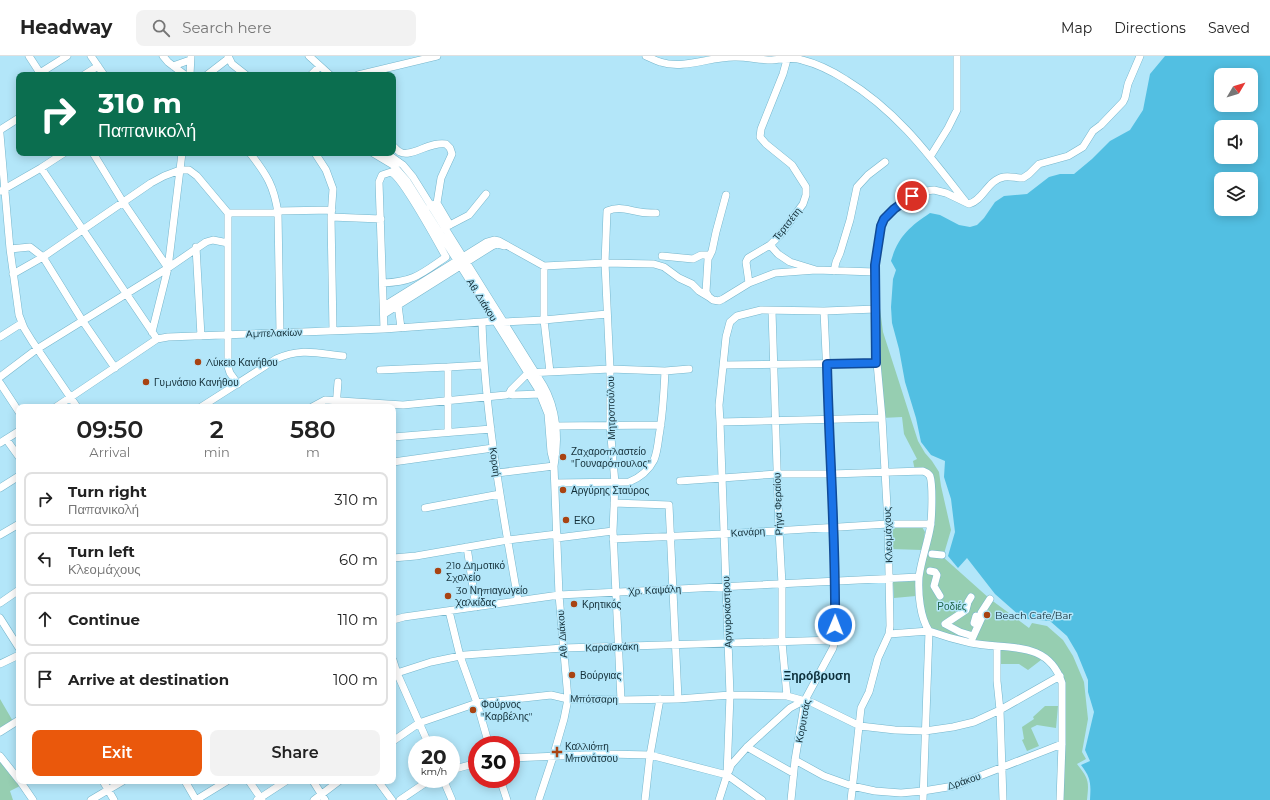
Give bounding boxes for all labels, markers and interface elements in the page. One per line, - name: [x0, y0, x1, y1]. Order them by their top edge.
- search box: [136, 10, 416, 46]
- text: Headway: [20, 16, 112, 39]
- icon: search: [150, 17, 172, 39]
- text: Search here: [182, 18, 272, 37]
- text: Map: [1061, 19, 1092, 37]
- text: Directions: [1114, 19, 1186, 37]
- text: Saved: [1208, 19, 1250, 37]
- north arrow: [1214, 68, 1258, 112]
- map controls: [1214, 68, 1258, 216]
- text: 310 m: [98, 86, 182, 120]
- icon: right: [32, 88, 84, 140]
- text: Παπανικολή: [98, 120, 196, 142]
- button: sound: [1214, 120, 1258, 164]
- button: layers: [1214, 172, 1258, 216]
- pin: [895, 179, 929, 213]
- icon: arrive: [901, 185, 923, 207]
- street label: Τερτσέτη: [770, 205, 804, 243]
- street label: Αθ. Διάκου: [464, 276, 500, 324]
- street label: Αμπελακίων: [246, 326, 302, 340]
- place label: Λύκειο Κανήθου: [206, 356, 278, 369]
- marker: Λύκειο Κανήθου: [193, 357, 203, 367]
- place label: Γυμνάσιο Κανήθου: [154, 376, 239, 389]
- street label: Μητροπούλου: [604, 376, 618, 440]
- marker: Γυμνάσιο Κανήθου: [141, 377, 151, 387]
- text: 09:50: [76, 415, 143, 444]
- text: 2: [210, 415, 224, 444]
- text: 580: [290, 415, 336, 444]
- text: Arrival: [89, 444, 130, 460]
- text: min: [204, 444, 230, 460]
- text: m: [306, 444, 320, 460]
- place label: Ζαχαροπλαστείο "Γουναρόπουλος": [571, 445, 651, 470]
- street label: Κοραή: [487, 447, 503, 477]
- marker: Ζαχαροπλαστείο "Γουναρόπουλος": [558, 452, 568, 462]
- street label: Ρήγα Φεραίου: [770, 472, 786, 536]
- text: Turn right: [68, 482, 147, 501]
- place label: Αργύρης Σταύρος: [571, 484, 650, 497]
- marker: Αργύρης Σταύρος: [558, 485, 568, 495]
- icon: right: [34, 488, 56, 510]
- text: 310 m: [334, 490, 378, 509]
- text: Παπανικολή: [68, 501, 139, 517]
- street label: Κλεομάχους: [881, 507, 895, 563]
- place label: ΕΚΟ: [574, 514, 595, 527]
- marker: ΕΚΟ: [561, 515, 571, 525]
- street label: Κανάρη: [730, 524, 766, 540]
- text: Turn left: [68, 542, 135, 561]
- icon: left: [34, 548, 56, 570]
- text: 60 m: [339, 550, 378, 569]
- place label: 21ο Δημοτικό Σχολείο: [446, 559, 505, 584]
- text: Κλεομάχους: [68, 561, 141, 577]
- marker: 21ο Δημοτικό Σχολείο: [433, 566, 443, 576]
- street label: Αργυροκάστρου: [719, 576, 735, 648]
- street label: Χρ. Καψάλη: [627, 582, 681, 598]
- place label: 3ο Νηπιαγωγείο Χαλκίδας: [454, 584, 528, 609]
- marker: 3ο Νηπιαγωγείο Χαλκίδας: [443, 591, 453, 601]
- place label: Κρητικός: [582, 598, 622, 611]
- marker: Κρητικός: [569, 599, 579, 609]
- park label: Ροδιές: [937, 600, 967, 613]
- position arrow: [814, 604, 856, 646]
- icon: ahead: [34, 608, 56, 630]
- place label: Beach Cafe/Bar: [995, 609, 1072, 622]
- text: Continue: [68, 610, 140, 629]
- text: 110 m: [337, 610, 378, 629]
- street label: Αθ. Διάκου: [554, 610, 570, 658]
- marker: Beach Cafe/Bar: [982, 610, 992, 620]
- street label: Καραϊσκάκη: [585, 640, 639, 654]
- icon: arrive: [34, 668, 56, 690]
- district label: Ξηρόβρυση: [783, 668, 851, 683]
- place label: Βούργιας: [580, 669, 621, 682]
- text: Arrive at destination: [68, 670, 229, 689]
- text: 100 m: [333, 670, 378, 689]
- marker: Βούργιας: [567, 670, 577, 680]
- street label: Μπότσαρη: [570, 692, 618, 706]
- place label: Φούρνος "Καρβέλης": [481, 698, 533, 723]
- street label: Κορυτσάς: [792, 698, 814, 744]
- marker: Φούρνος "Καρβέλης": [468, 705, 478, 715]
- button: Exit: [32, 730, 202, 776]
- button: Share: [210, 730, 380, 776]
- speed limit sign: 30: [468, 736, 520, 788]
- place label: Καλλιόπη Μπονάτσου: [565, 740, 618, 765]
- text: 20: [421, 745, 447, 769]
- marker: Καλλιόπη Μπονάτσου: [552, 747, 562, 757]
- text: km/h: [421, 765, 447, 778]
- street label: Δράκου: [946, 769, 982, 793]

